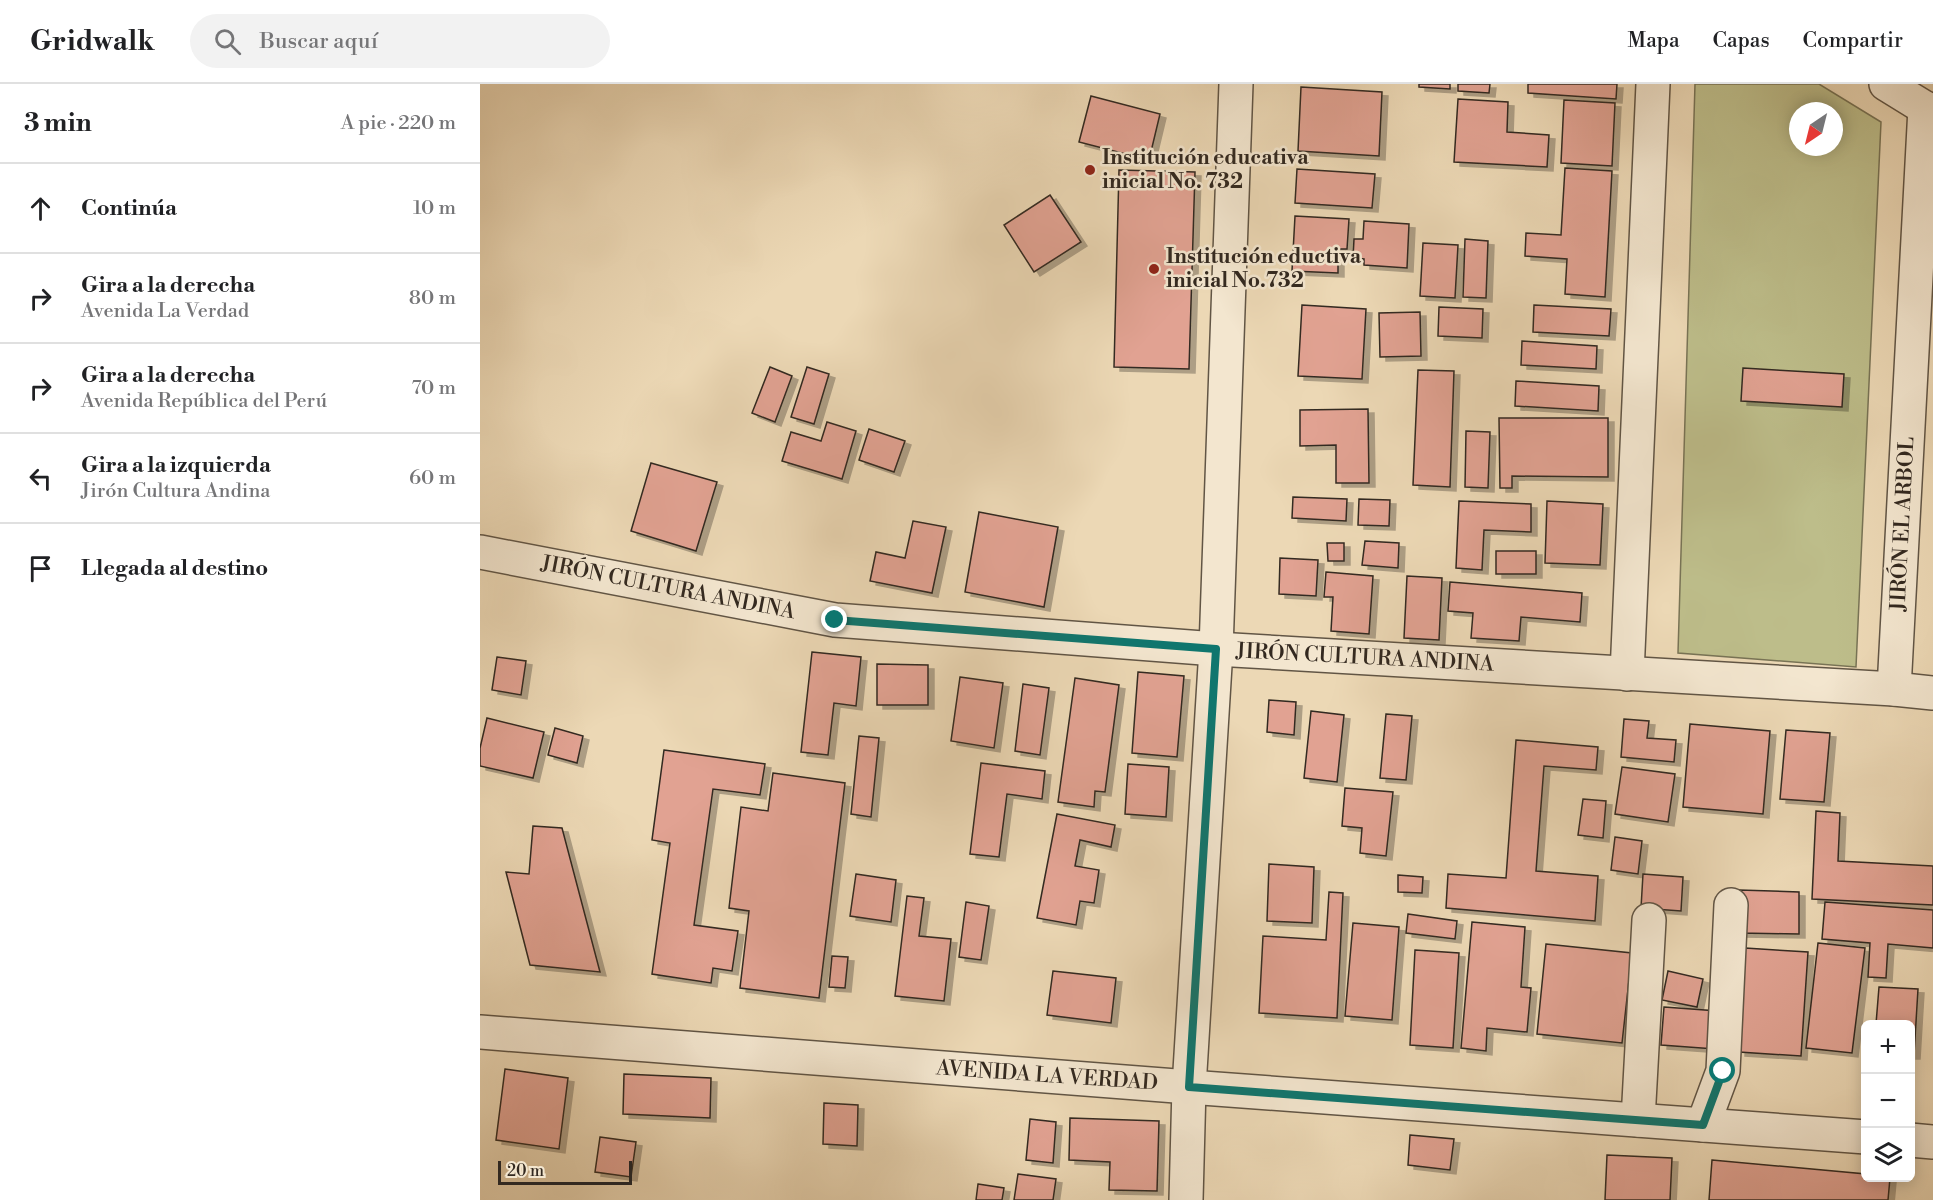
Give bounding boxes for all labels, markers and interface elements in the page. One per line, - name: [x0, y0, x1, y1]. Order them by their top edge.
- search box: [190, 14, 610, 68]
- text: Gridwalk: [30, 24, 154, 59]
- icon: search: [211, 25, 244, 58]
- text: Buscar aquí: [259, 28, 378, 55]
- text: Mapa: [1628, 28, 1680, 54]
- text: Capas: [1713, 28, 1770, 54]
- text: Compartir: [1803, 28, 1903, 54]
- north arrow: [1789, 102, 1843, 156]
- text: 3 min: [24, 107, 92, 139]
- text: A pie · 220 m: [341, 111, 456, 136]
- place label: Institución educativa inicial No. 732: [1102, 145, 1309, 195]
- marker: Institución educativa inicial No. 732: [1083, 163, 1097, 177]
- icon: ahead: [24, 192, 57, 225]
- text: Continúa: [81, 195, 177, 222]
- text: 10 m: [413, 196, 456, 221]
- place label: Institución eductiva inicial No.732: [1166, 244, 1362, 294]
- marker: Institución eductiva inicial No.732: [1147, 262, 1161, 276]
- text: Gira a la derecha: [81, 272, 255, 299]
- icon: right: [24, 282, 57, 315]
- text: 80 m: [409, 286, 456, 311]
- text: Avenida La Verdad: [81, 299, 249, 324]
- text: Gira a la derecha: [81, 362, 255, 389]
- icon: right: [24, 372, 57, 405]
- text: 70 m: [412, 376, 456, 401]
- text: Avenida República del Perú: [81, 389, 327, 414]
- street label: JIRÓN EL ARBOL: [1882, 436, 1921, 613]
- text: Gira a la izquierda: [81, 452, 271, 479]
- icon: left: [24, 462, 57, 495]
- text: 60 m: [409, 466, 456, 491]
- text: Jirón Cultura Andina: [81, 479, 270, 504]
- street label: JIRÓN CULTURA ANDINA: [538, 547, 798, 626]
- icon: arrive: [24, 552, 57, 585]
- text: Llegada al destino: [81, 555, 268, 582]
- route end: [821, 606, 847, 632]
- street label: JIRÓN CULTURA ANDINA: [1234, 635, 1495, 678]
- map controls: [1861, 1020, 1915, 1182]
- button: +: [1861, 1020, 1915, 1074]
- street label: AVENIDA LA VERDAD: [934, 1055, 1159, 1097]
- route start: [1709, 1057, 1735, 1083]
- button: −: [1861, 1074, 1915, 1128]
- button: layers: [1861, 1128, 1915, 1182]
- scale bar: [498, 1158, 632, 1186]
- text: 20 m: [507, 1161, 544, 1181]

